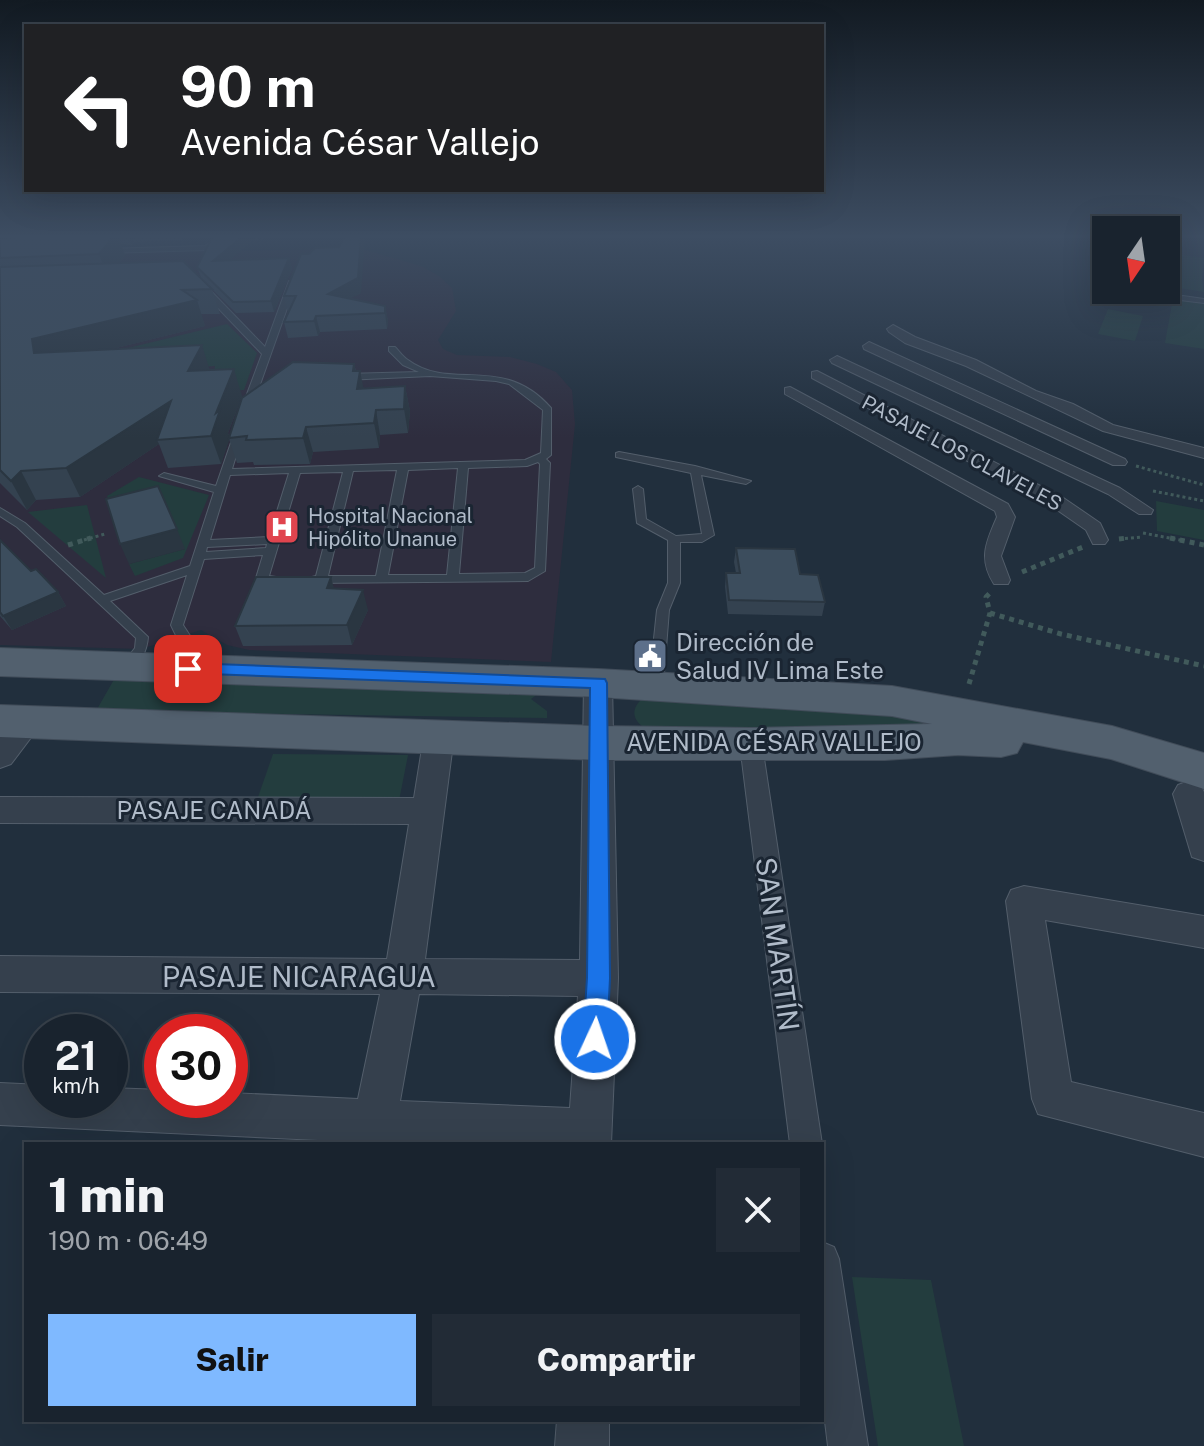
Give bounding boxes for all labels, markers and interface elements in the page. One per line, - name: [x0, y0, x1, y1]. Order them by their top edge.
- text: 90 m: [180, 54, 316, 120]
- icon: left: [48, 56, 152, 160]
- text: Avenida César Vallejo: [180, 121, 540, 163]
- north arrow: [1092, 216, 1180, 304]
- map controls: [1092, 216, 1180, 304]
- street label: PASAJE LOS CLAVELES: [858, 390, 1066, 516]
- place label: Hospital Nacional Hipólito Unanue: [308, 504, 473, 551]
- hospital icon: Hospital Nacional Hipólito Unanue: [263, 508, 301, 546]
- place label: Dirección de Salud IV Lima Este: [676, 628, 884, 684]
- pin: [154, 635, 222, 703]
- public building icon: Dirección de Salud IV Lima Este: [631, 637, 669, 675]
- icon: arrive: [166, 647, 210, 691]
- street label: AVENIDA CÉSAR VALLEJO: [626, 728, 922, 756]
- street label: PASAJE CANADÁ: [117, 796, 311, 824]
- street label: SAN MARTÍN: [749, 855, 807, 1033]
- street label: PASAJE NICARAGUA: [162, 960, 436, 993]
- position arrow: [553, 997, 637, 1081]
- speed limit sign: 30: [144, 1014, 248, 1118]
- text: 21: [55, 1032, 97, 1079]
- text: km/h: [52, 1074, 100, 1098]
- text: 1 min: [48, 1166, 165, 1223]
- button: close: [716, 1168, 800, 1252]
- text: 190 m · 06:49: [48, 1225, 208, 1256]
- button: Salir: [48, 1314, 416, 1406]
- button: Compartir: [432, 1314, 800, 1406]

